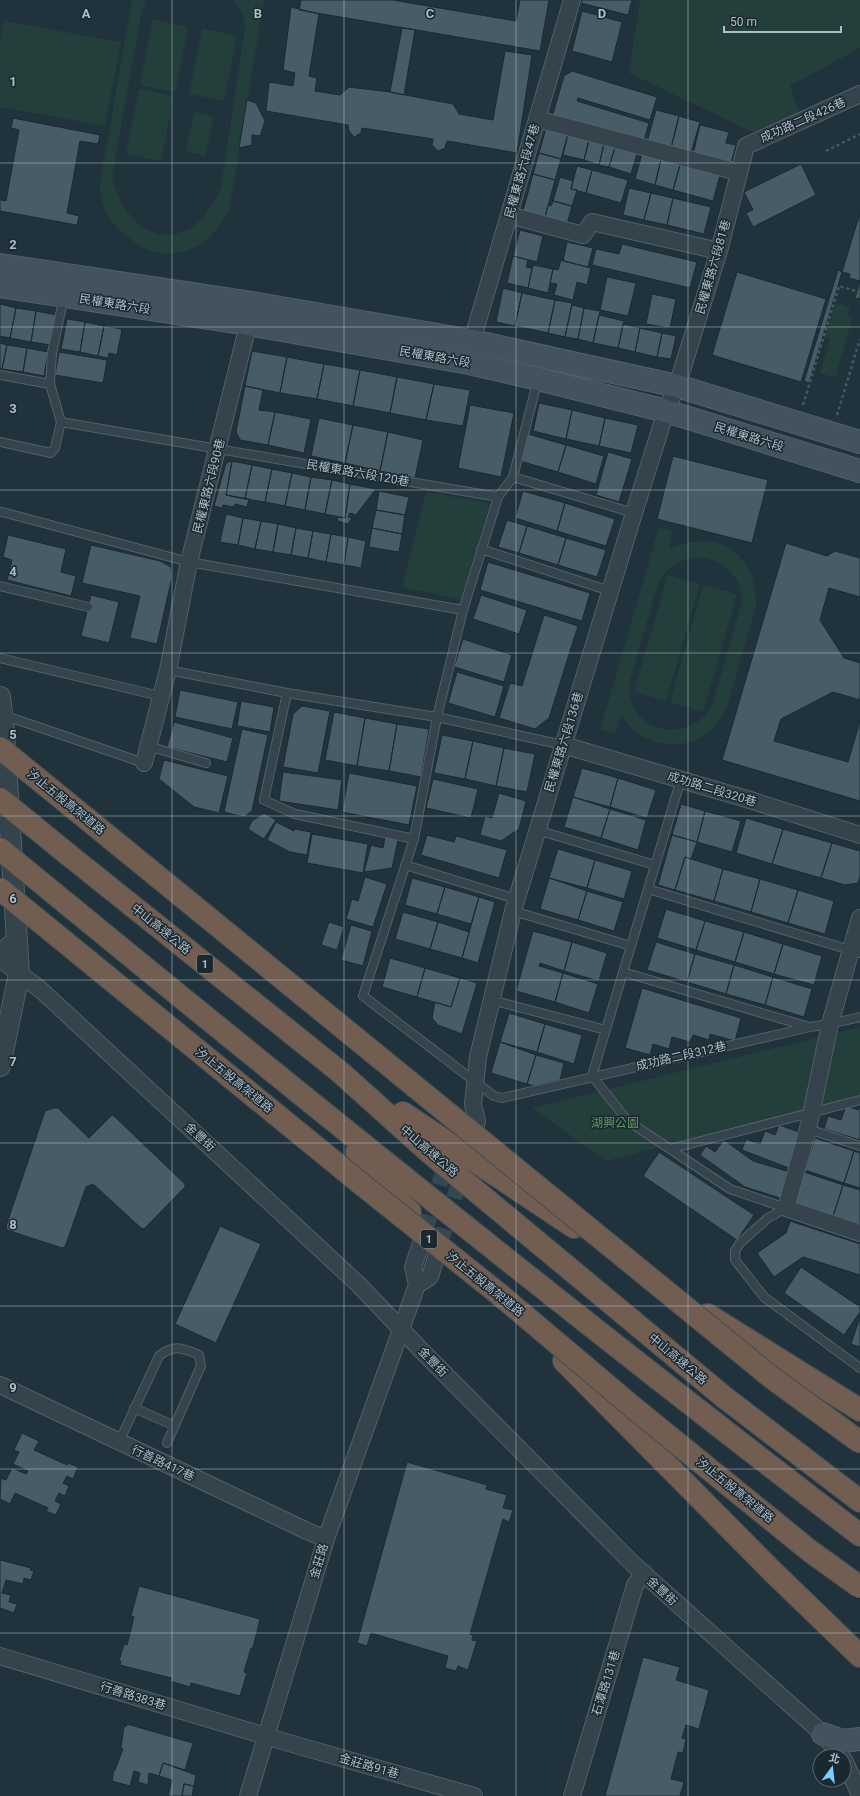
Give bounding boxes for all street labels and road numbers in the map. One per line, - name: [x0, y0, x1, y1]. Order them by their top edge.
- street label: 成功路二段426巷: [758, 95, 848, 145]
- street label: 民權東路六段47巷: [502, 122, 542, 220]
- street label: 民權東路六段81巷: [693, 218, 733, 316]
- street label: 民權東路六段: [78, 291, 152, 317]
- street label: 民權東路六段: [398, 344, 472, 370]
- street label: 民權東路六段: [713, 420, 785, 454]
- street label: 民權東路六段90巷: [190, 437, 228, 535]
- street label: 民權東路六段120巷: [305, 457, 411, 489]
- street label: 民權東路六段136巷: [542, 690, 586, 794]
- street label: 汐止五股高架道路: [24, 766, 108, 838]
- street label: 成功路二段320巷: [666, 769, 758, 809]
- street label: 中山高速公路: [129, 901, 193, 957]
- road number: 1: [197, 955, 213, 973]
- street label: 成功路二段312巷: [634, 1039, 728, 1073]
- street label: 汐止五股高架道路: [192, 1044, 276, 1116]
- street label: 金豐街: [182, 1120, 218, 1154]
- street label: 中山高速公路: [397, 1122, 461, 1180]
- road number: 1: [421, 1230, 437, 1248]
- street label: 汐止五股高架道路: [443, 1248, 527, 1320]
- street label: 中山高速公路: [646, 1330, 710, 1388]
- street label: 金豐街: [415, 1344, 451, 1380]
- street label: 行善路417巷: [129, 1442, 197, 1484]
- street label: 汐止五股高架道路: [693, 1454, 777, 1526]
- street label: 金莊路: [307, 1542, 331, 1580]
- street label: 金豐街: [644, 1574, 680, 1608]
- street label: 石潭路131巷: [589, 1648, 623, 1718]
- street label: 行善路383巷: [98, 1679, 168, 1713]
- street label: 金莊路91巷: [338, 1751, 400, 1781]

